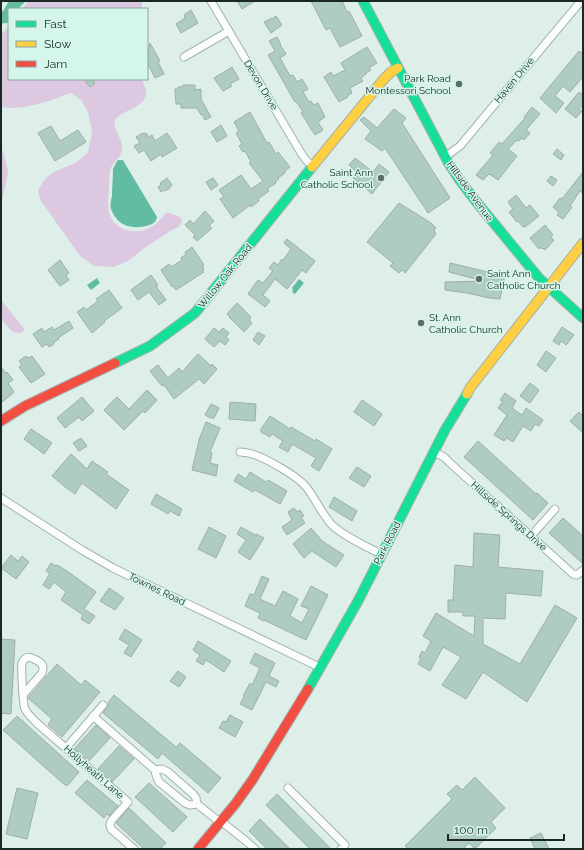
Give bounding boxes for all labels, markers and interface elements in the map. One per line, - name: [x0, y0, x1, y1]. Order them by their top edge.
- legend: [8, 8, 148, 80]
- text: Fast: [44, 17, 67, 31]
- text: Slow: [44, 37, 71, 51]
- street label: Haven Drive: [492, 55, 536, 105]
- text: Jam: [44, 57, 67, 71]
- street label: Devon Drive: [242, 58, 280, 112]
- place label: Park Road Montessori School: [366, 73, 451, 96]
- marker: Park Road Montessori School: [454, 79, 464, 89]
- street label: Hillside Avenue: [445, 159, 496, 223]
- place label: Saint Ann Catholic School: [301, 167, 373, 190]
- marker: Saint Ann Catholic School: [376, 173, 386, 183]
- street label: Willow Oak Road: [196, 242, 254, 310]
- place label: Saint Ann Catholic Church: [487, 268, 561, 291]
- marker: Saint Ann Catholic Church: [474, 274, 484, 284]
- place label: St. Ann Catholic Church: [429, 312, 503, 335]
- marker: St. Ann Catholic Church: [416, 318, 426, 328]
- street label: Hillside Springs Drive: [469, 479, 549, 553]
- street label: Park Road: [371, 520, 403, 566]
- street label: Townes Road: [127, 570, 187, 608]
- street label: Hollyheath Lane: [62, 743, 126, 801]
- scale bar: [448, 816, 564, 842]
- text: 100 m: [454, 823, 488, 837]

